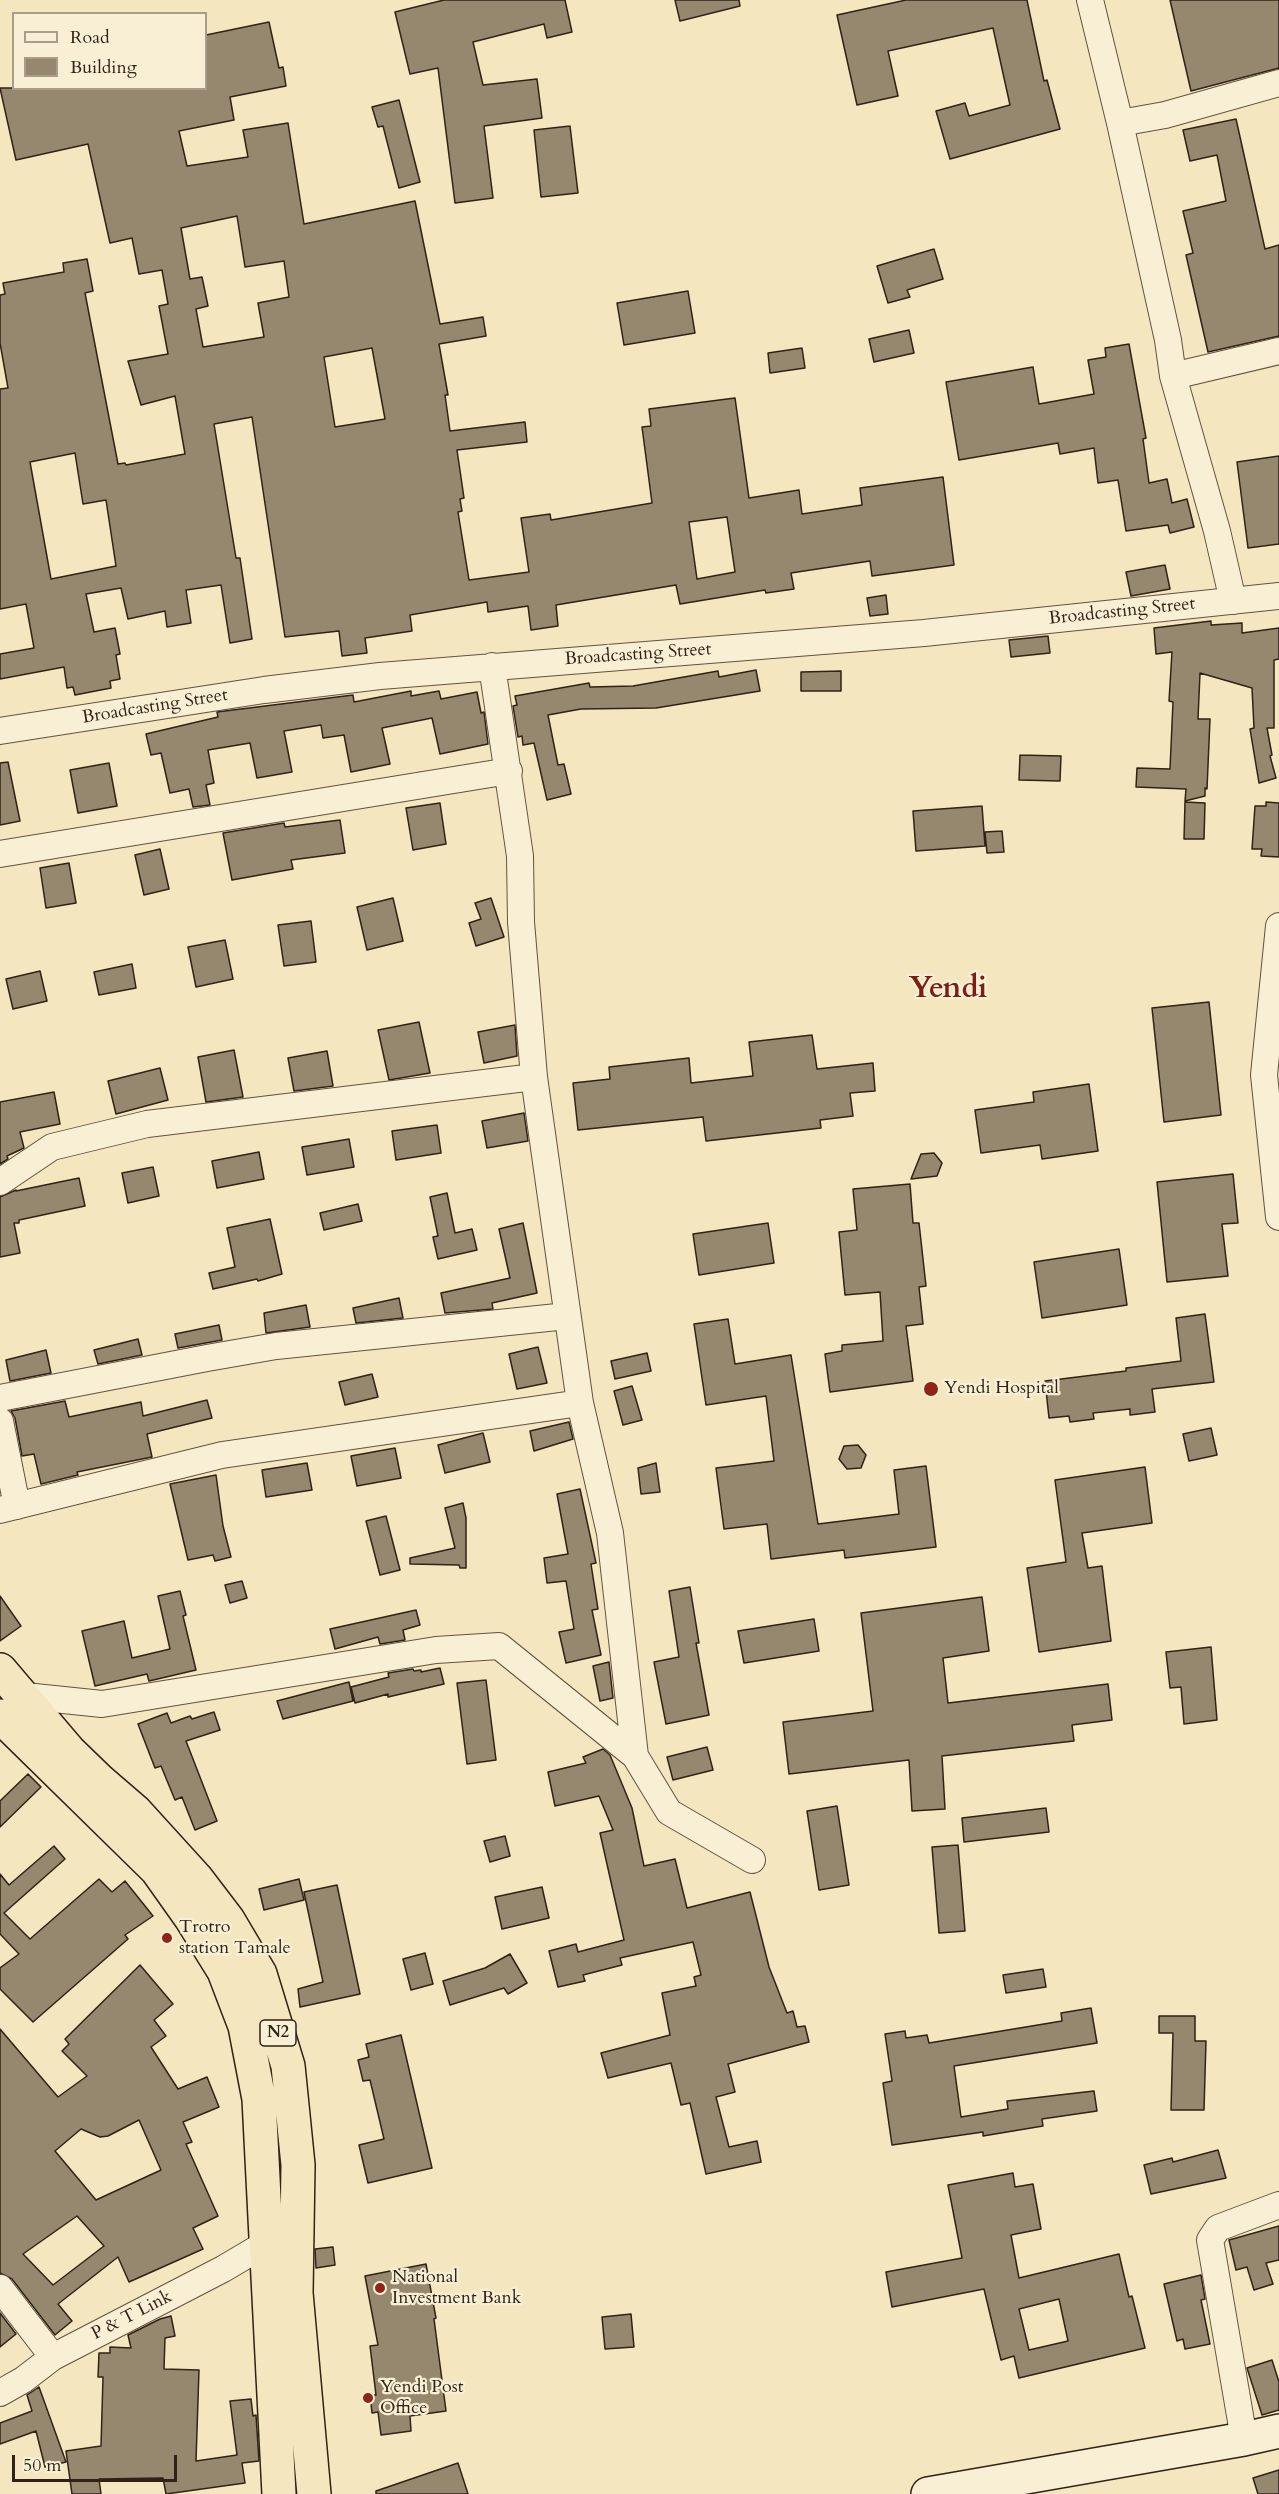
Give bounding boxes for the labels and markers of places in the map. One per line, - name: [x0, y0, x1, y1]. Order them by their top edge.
- place label: Yendi Hospital: [944, 1378, 1059, 1400]
- marker: Yendi Hospital: [922, 1380, 940, 1398]
- place label: Trotro station Tamale: [179, 1917, 291, 1960]
- marker: Trotro station Tamale: [160, 1931, 174, 1945]
- place label: National Investment Bank: [392, 2267, 521, 2310]
- marker: National Investment Bank: [373, 2281, 387, 2295]
- place label: Yendi Post Office: [380, 2377, 463, 2420]
- marker: Yendi Post Office: [361, 2391, 375, 2405]

